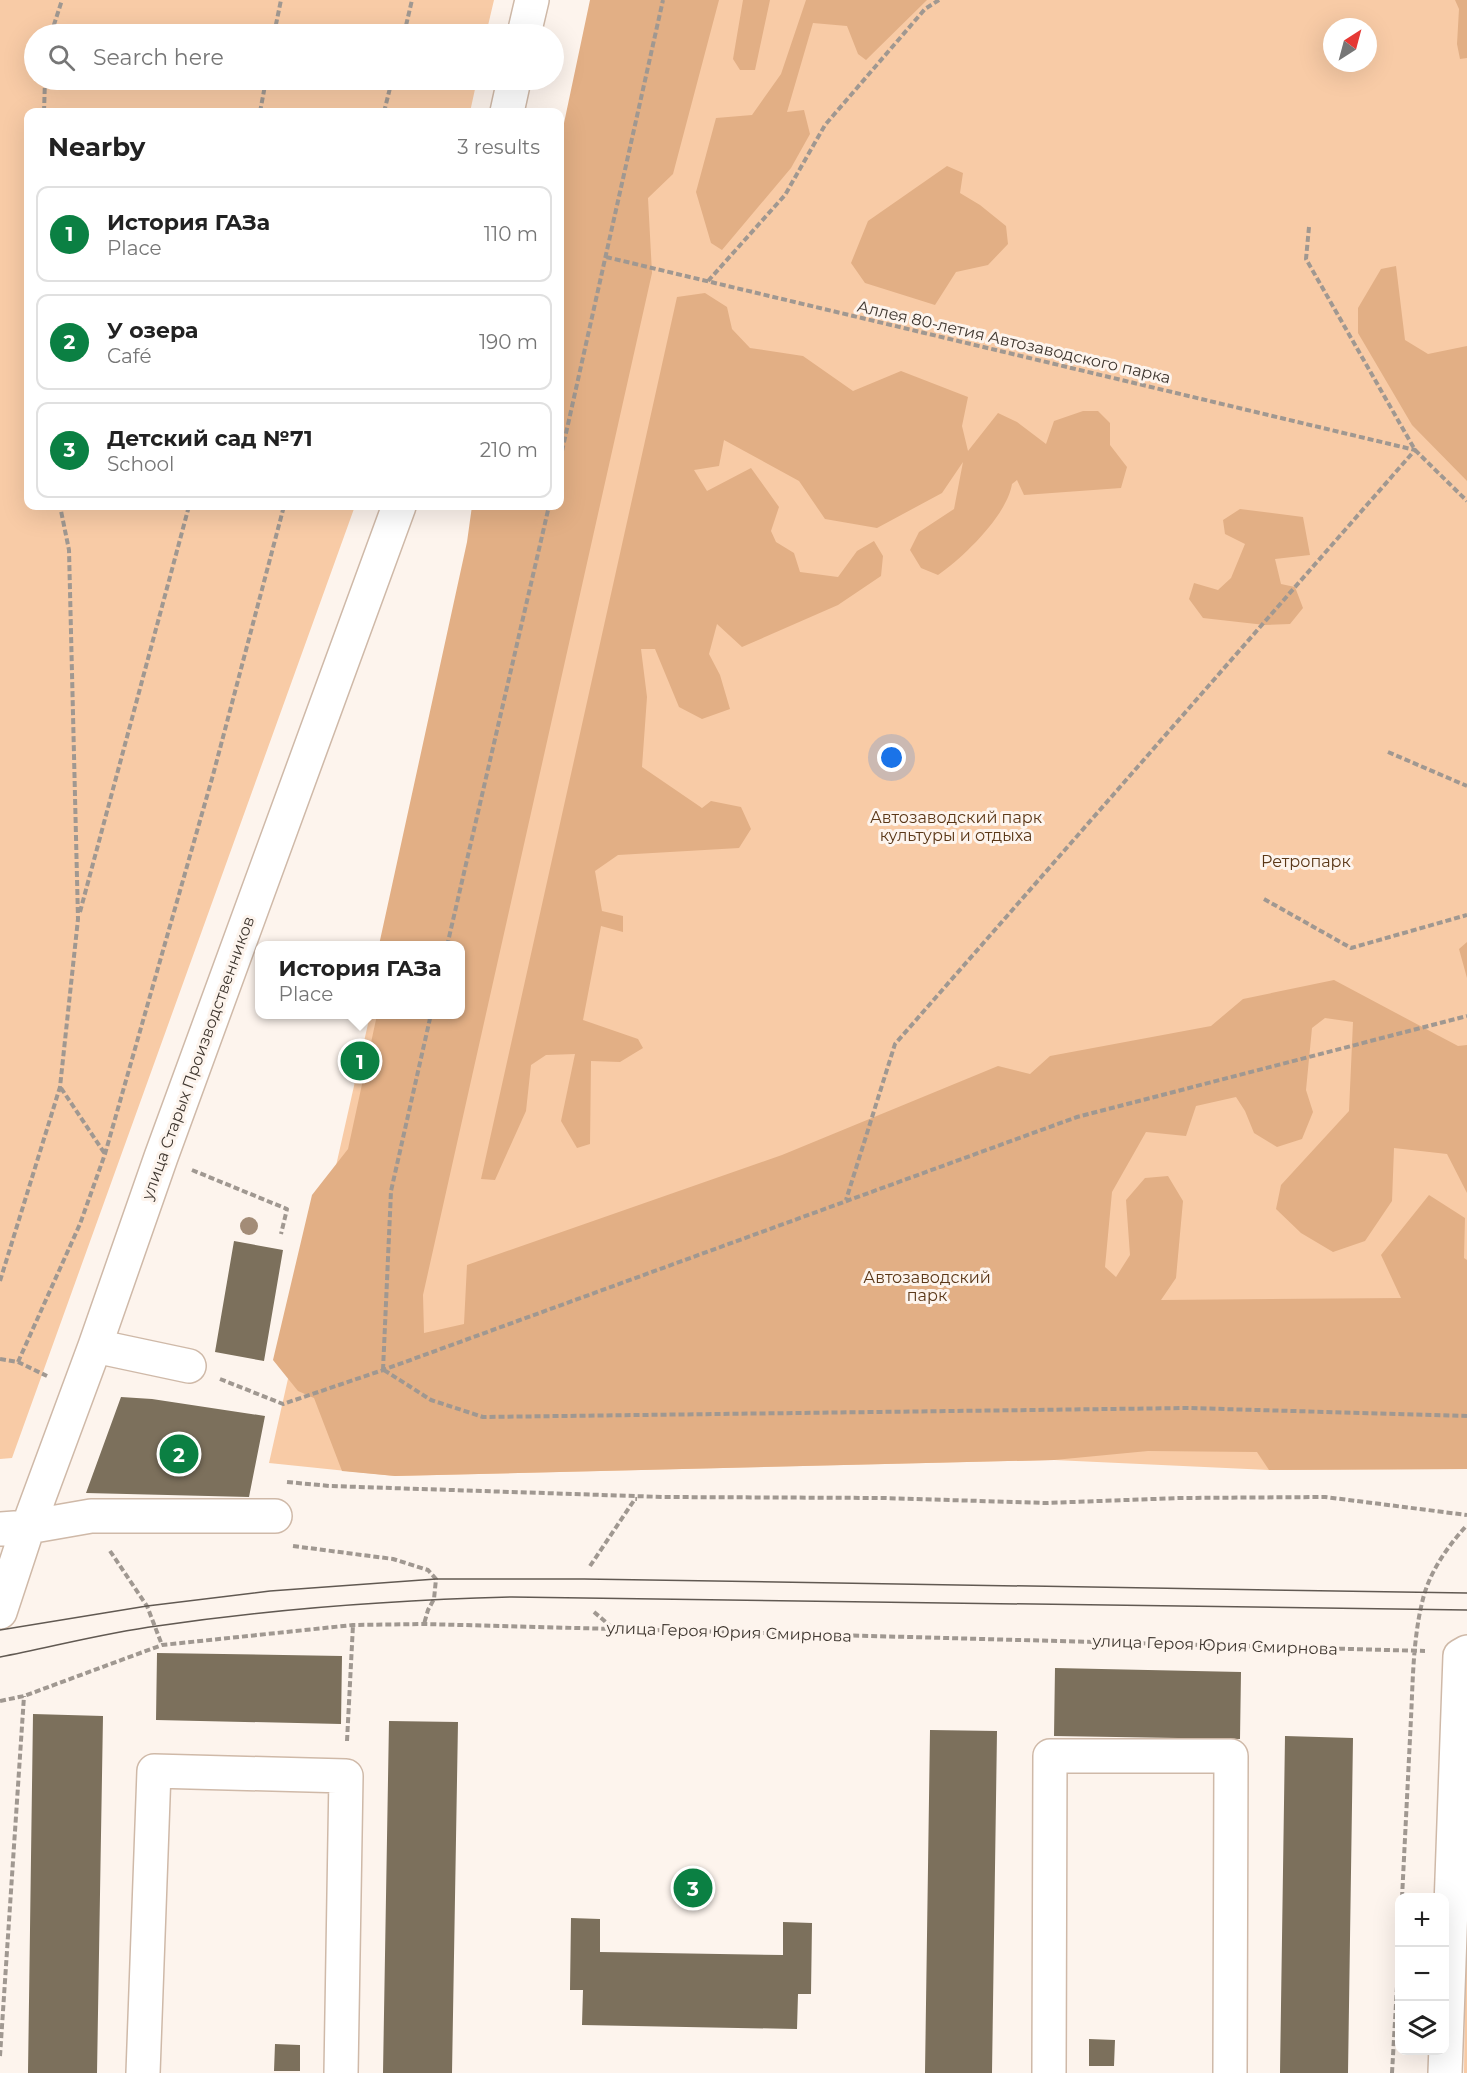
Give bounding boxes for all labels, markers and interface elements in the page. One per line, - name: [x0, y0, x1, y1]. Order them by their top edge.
- north arrow: [1323, 18, 1377, 72]
- search box: [24, 24, 564, 90]
- icon: search: [45, 41, 78, 74]
- text: Search here: [93, 44, 224, 71]
- text: Nearby: [48, 131, 145, 163]
- text: 3 results: [457, 135, 540, 159]
- text: История ГАЗа: [107, 209, 270, 236]
- text: 1: [66, 222, 73, 246]
- text: 110 m: [484, 222, 538, 246]
- text: Place: [107, 236, 162, 260]
- street label: Аллея 80-летия Автозаводского парка: [855, 297, 1173, 387]
- text: У озера: [107, 317, 198, 344]
- text: 2: [64, 330, 75, 354]
- text: 190 m: [479, 330, 538, 354]
- text: Café: [107, 344, 152, 368]
- text: Детский сад №71: [107, 425, 313, 452]
- text: 3: [64, 438, 75, 462]
- text: 210 m: [480, 438, 538, 462]
- text: School: [107, 452, 174, 476]
- your location: [877, 743, 906, 772]
- park label: Автозаводский парк культуры и отдыха: [870, 808, 1043, 845]
- park label: Ретропарк: [1261, 852, 1352, 871]
- street label: улица Старых Производственников: [137, 914, 258, 1203]
- popup: [255, 941, 465, 1019]
- text: История ГАЗа: [279, 955, 441, 982]
- text: Place: [279, 982, 333, 1006]
- pin: 1: [340, 1038, 380, 1084]
- park label: Автозаводский парк: [863, 1268, 991, 1305]
- pin: 2: [160, 1432, 198, 1476]
- street label: улица Героя Юрия Смирнова: [605, 1618, 852, 1646]
- street label: улица Героя Юрия Смирнова: [1091, 1631, 1338, 1659]
- pin: 3: [674, 1866, 712, 1910]
- map controls: [1395, 1893, 1449, 2055]
- button: +: [1395, 1893, 1449, 1947]
- button: −: [1395, 1947, 1449, 2001]
- button: layers: [1395, 2001, 1449, 2055]

